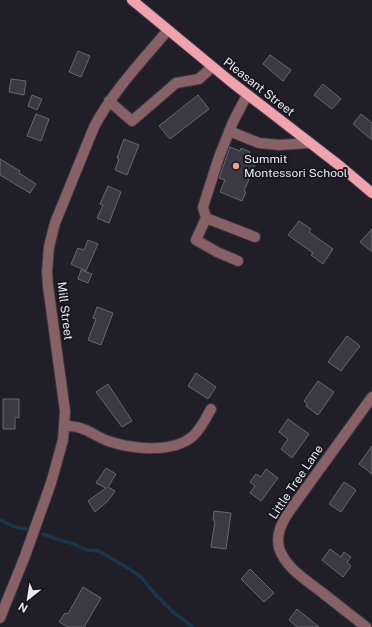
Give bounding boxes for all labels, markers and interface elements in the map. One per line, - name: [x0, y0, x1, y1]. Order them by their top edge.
- street label: Pleasant Street: [221, 55, 298, 119]
- place label: Summit Montessori School: [244, 152, 348, 180]
- marker: Summit Montessori School: [231, 161, 241, 171]
- street label: Mill Street: [54, 281, 76, 341]
- street label: Little Tree Lane: [266, 442, 326, 522]
- north arrow: [8, 579, 48, 619]
- text: N: [16, 600, 30, 615]

